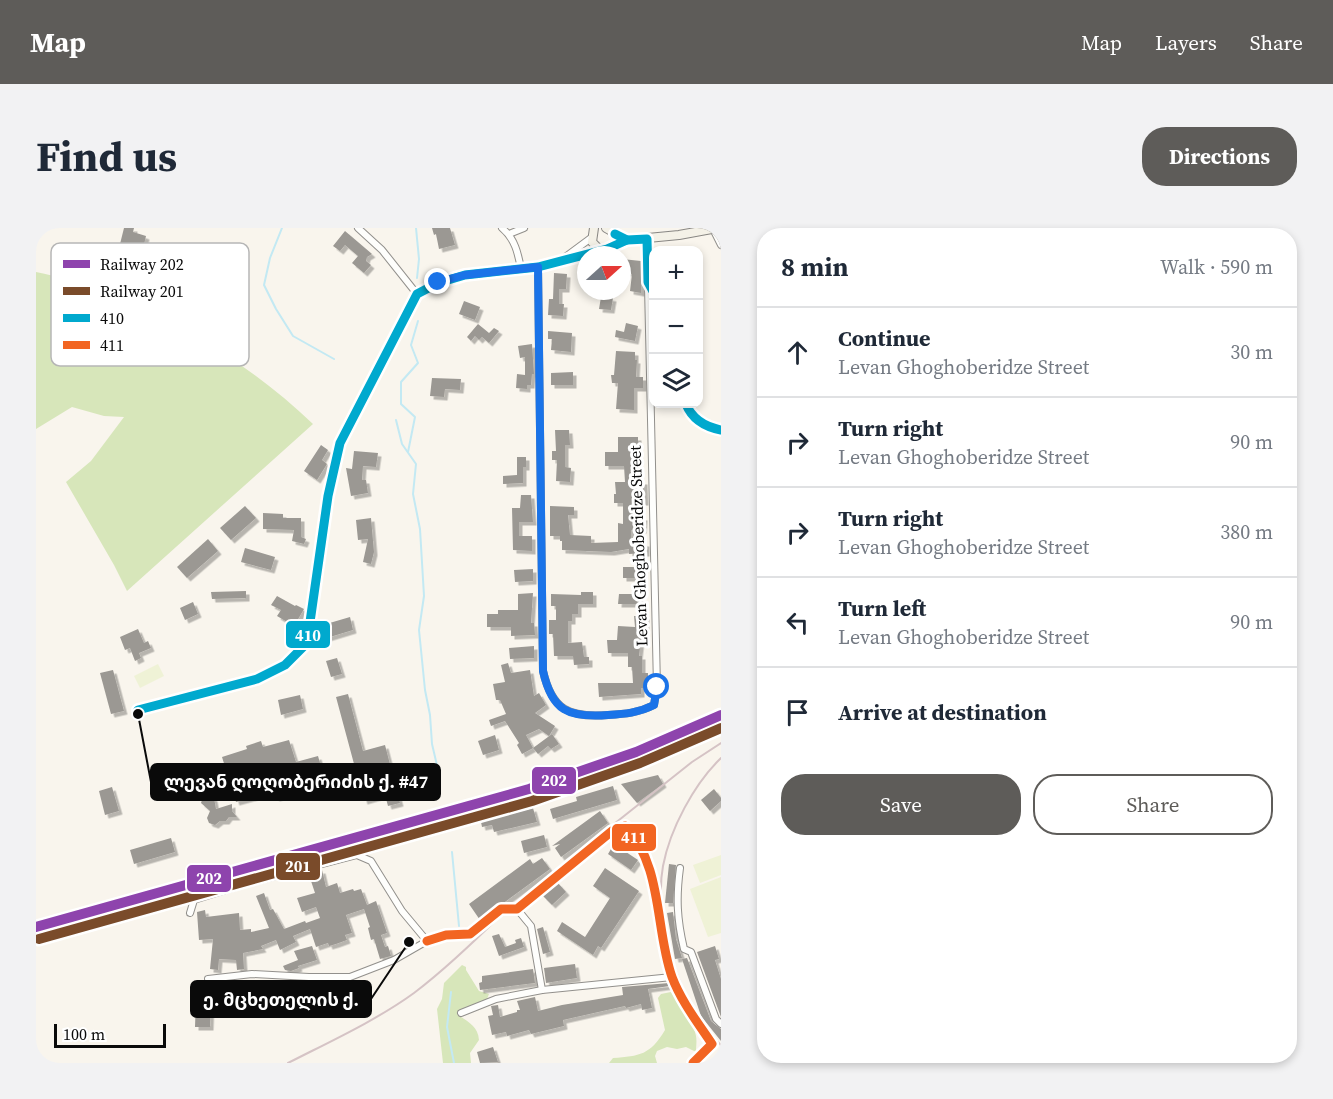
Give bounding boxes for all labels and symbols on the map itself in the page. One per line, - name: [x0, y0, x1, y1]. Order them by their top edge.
- legend: [51, 243, 249, 366]
- north arrow: [577, 246, 631, 300]
- text: Railway 202: [100, 253, 184, 275]
- route end: [424, 268, 450, 294]
- text: Railway 201: [100, 280, 184, 302]
- text: 410: [100, 307, 124, 329]
- text: 411: [100, 334, 124, 356]
- street label: Levan Ghoghoberidze Street: [623, 444, 653, 647]
- line badge: 410: [285, 620, 331, 649]
- text: 410: [295, 624, 321, 646]
- route start: [643, 673, 669, 699]
- callout: ლევან ღოღობერიძის ქ. #47: [151, 764, 440, 800]
- line badge: 202: [531, 766, 577, 795]
- text: ლევან ღოღობერიძის ქ. #47: [164, 769, 429, 794]
- text: 202: [541, 769, 567, 791]
- line badge: 411: [611, 823, 657, 852]
- text: 411: [621, 826, 647, 848]
- line badge: 201: [275, 852, 321, 881]
- text: 201: [285, 855, 311, 877]
- line badge: 202: [186, 864, 232, 893]
- text: 202: [196, 867, 222, 889]
- callout: ე. მცხეთელის ქ.: [191, 981, 371, 1017]
- text: ე. მცხეთელის ქ.: [203, 987, 359, 1012]
- scale bar: [54, 1021, 166, 1048]

